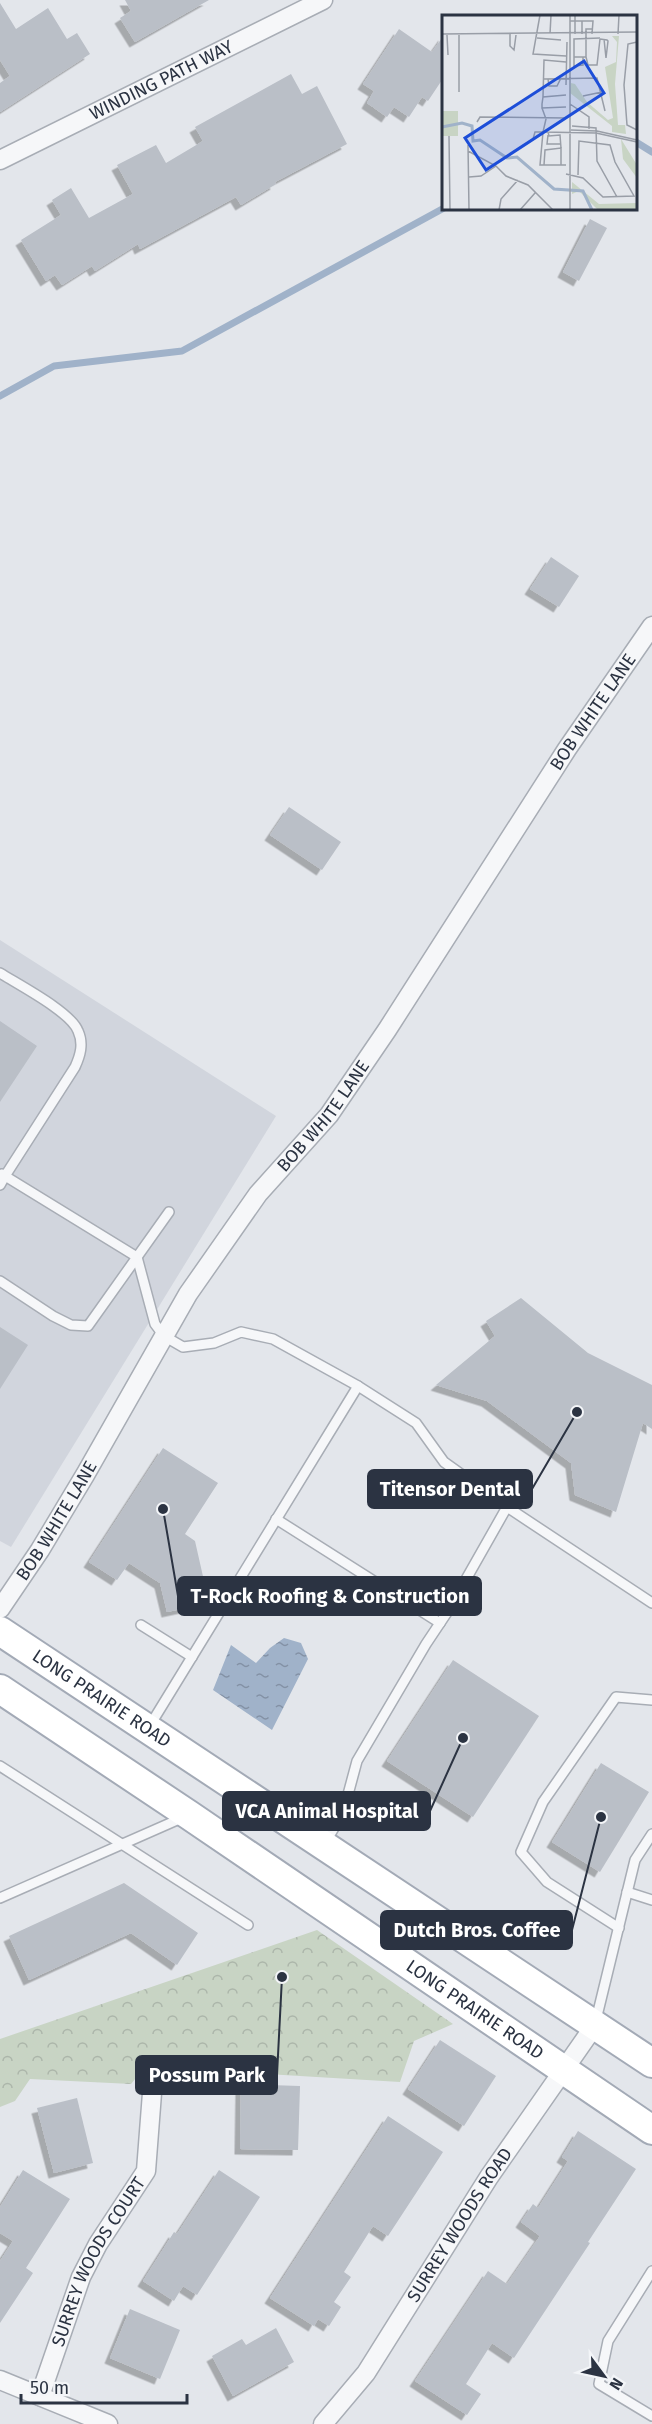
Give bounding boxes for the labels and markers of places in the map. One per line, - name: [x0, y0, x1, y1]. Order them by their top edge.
- callout: Titensor Dental: [368, 1470, 532, 1508]
- callout: T-Rock Roofing & Construction: [178, 1577, 481, 1615]
- callout: VCA Animal Hospital: [223, 1792, 430, 1830]
- callout: Dutch Bros. Coffee: [381, 1911, 572, 1949]
- callout: Possum Park: [136, 2056, 277, 2094]

